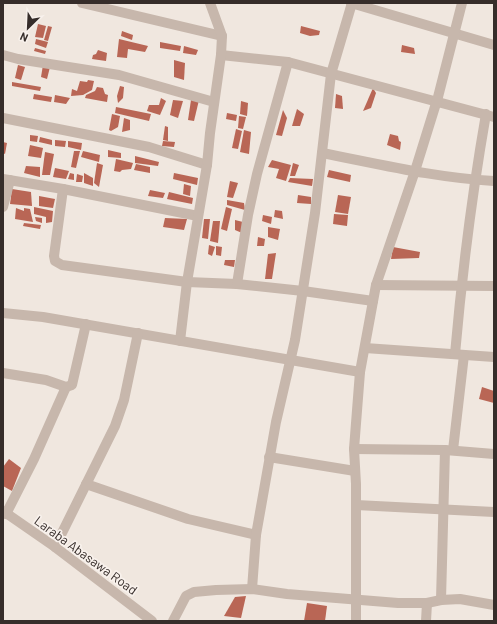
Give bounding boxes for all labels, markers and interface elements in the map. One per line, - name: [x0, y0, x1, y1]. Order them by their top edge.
- north arrow: [8, 8, 48, 48]
- text: N: [18, 30, 30, 45]
- street label: Laraba Abasawa Road: [31, 512, 141, 598]

